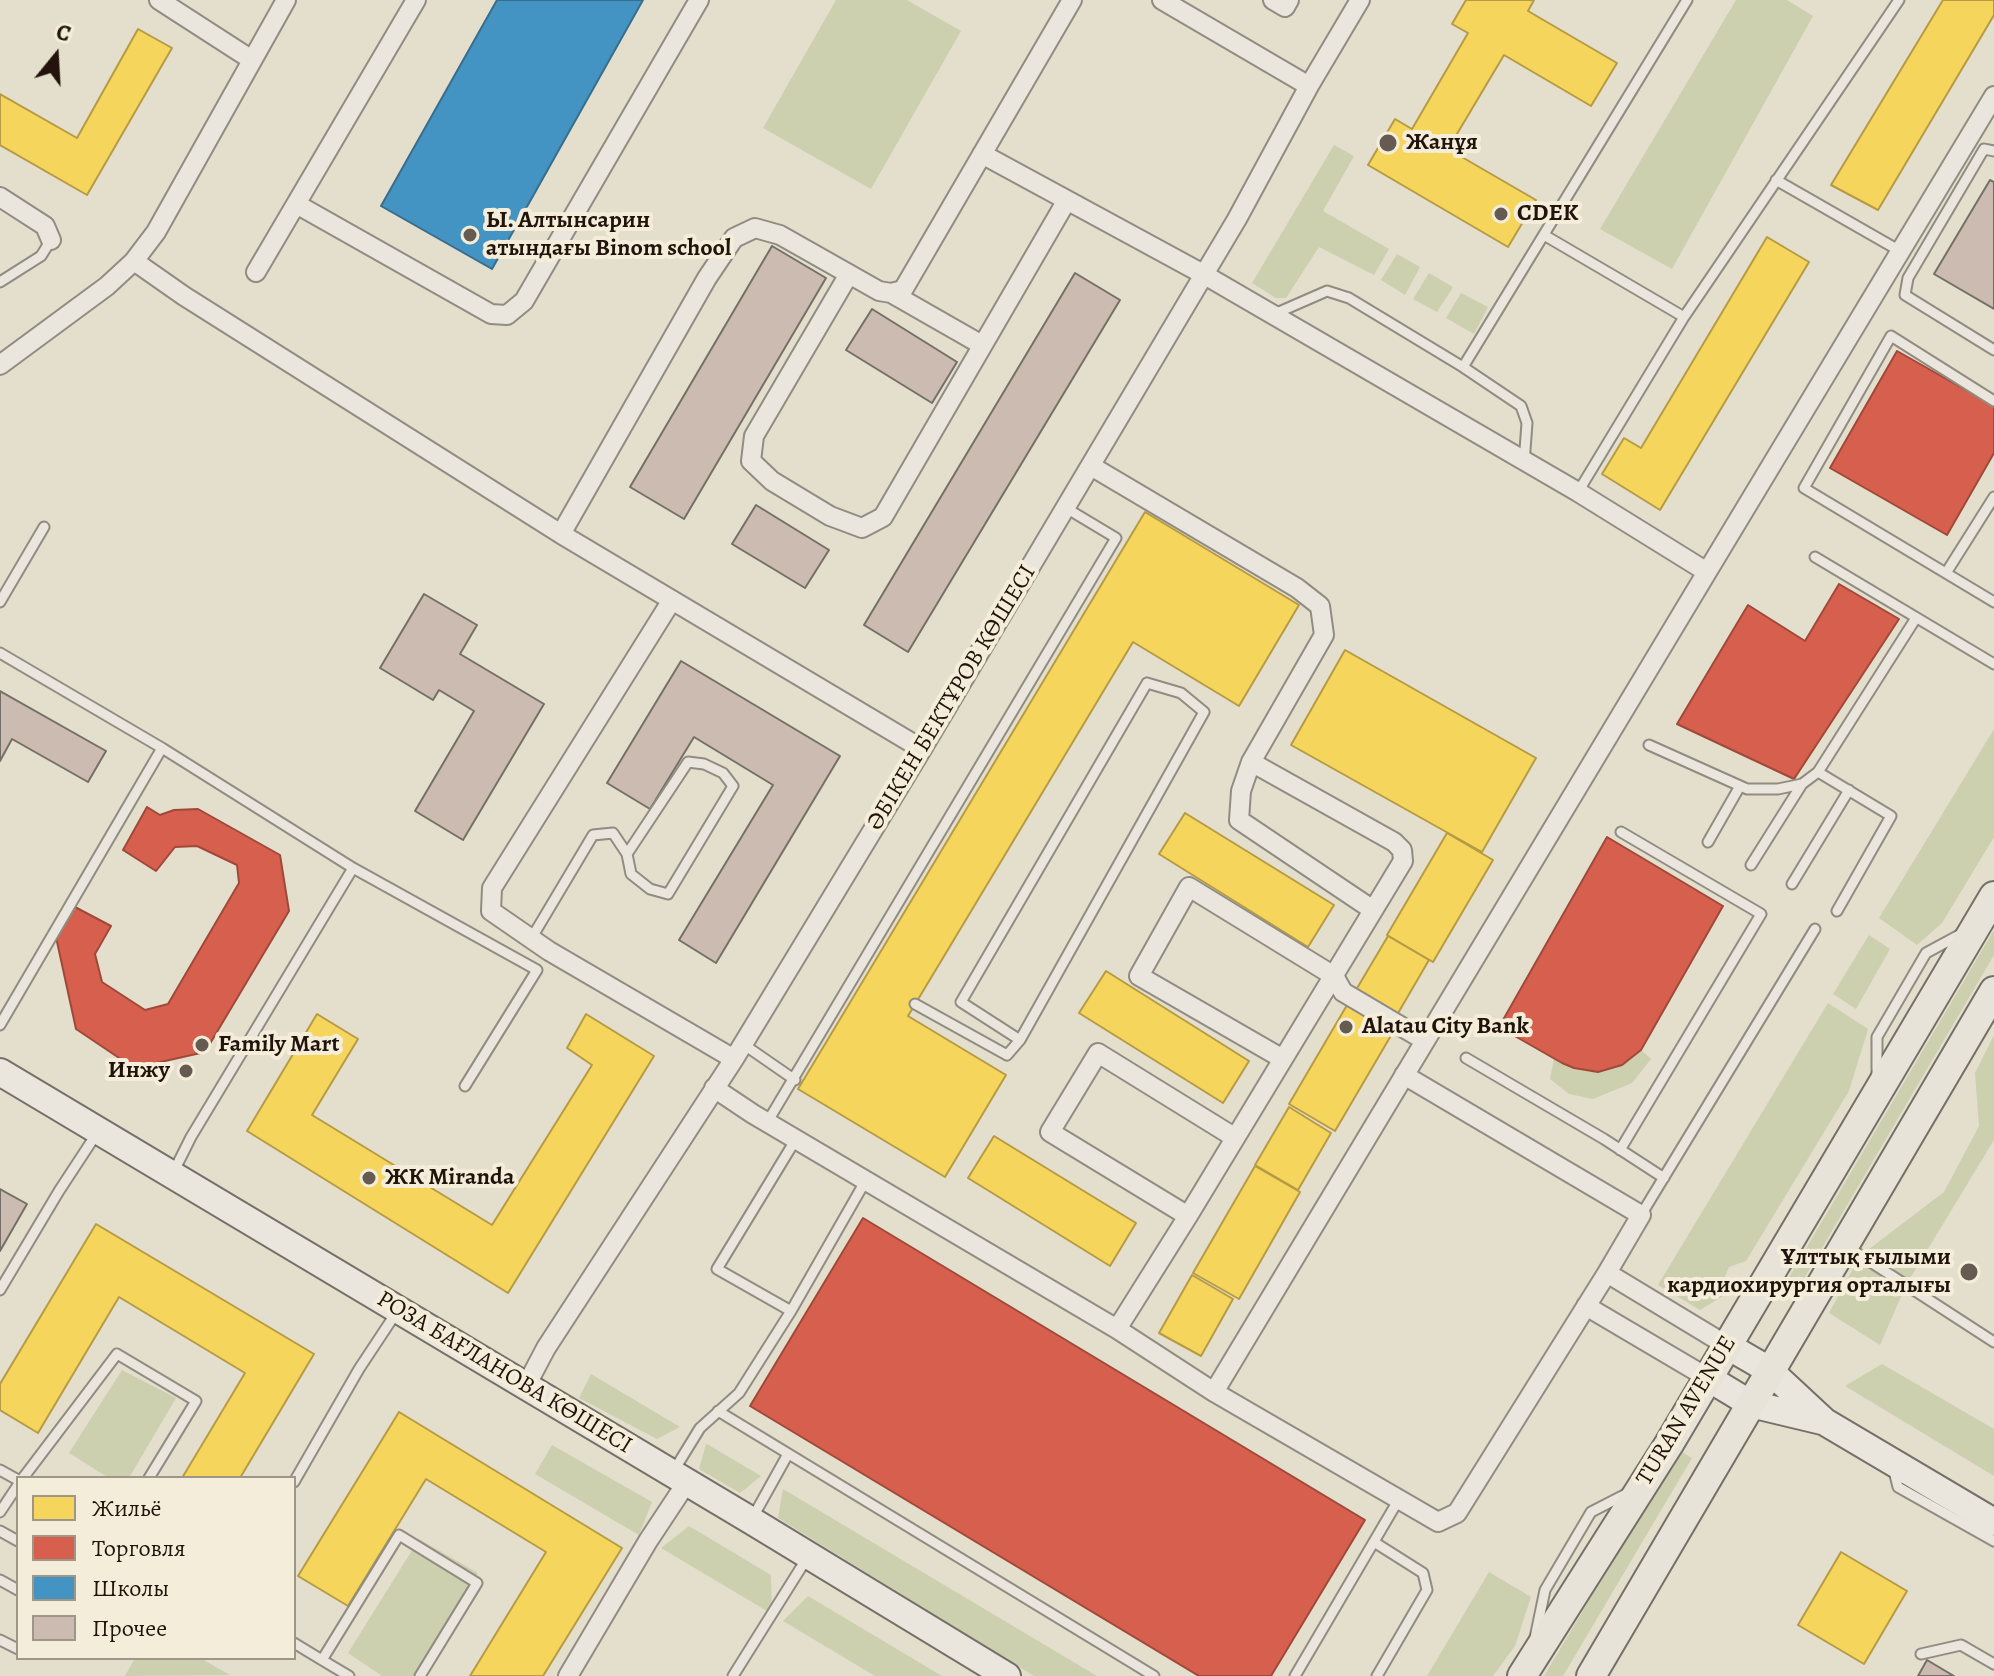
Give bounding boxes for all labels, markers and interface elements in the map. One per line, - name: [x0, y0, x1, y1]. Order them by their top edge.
- north arrow: [16, 16, 96, 96]
- text: С: [52, 17, 75, 50]
- place label: Жанұя: [1406, 129, 1478, 157]
- marker: Жанұя: [1377, 132, 1399, 154]
- place label: CDEK: [1517, 200, 1579, 228]
- marker: CDEK: [1492, 205, 1510, 223]
- place label: Ы. Алтынсарин атындағы Binom school: [486, 207, 731, 263]
- marker: Ы. Алтынсарин атындағы Binom school: [461, 226, 479, 244]
- street label: ӘБІКЕН БЕКТҰРОВ КӨШЕСІ: [861, 560, 1043, 836]
- place label: Alatau City Bank: [1362, 1013, 1529, 1041]
- marker: Alatau City Bank: [1337, 1018, 1355, 1036]
- place label: Family Mart: [218, 1031, 339, 1059]
- marker: Family Mart: [193, 1036, 211, 1054]
- place label: Инжу: [108, 1057, 170, 1085]
- marker: Инжу: [177, 1062, 195, 1080]
- place label: ЖК Miranda: [385, 1164, 515, 1192]
- marker: ЖК Miranda: [360, 1169, 378, 1187]
- place label: Ұлттық ғылыми кардиохирургия орталығы: [1667, 1244, 1951, 1300]
- marker: Ұлттық ғылыми кардиохирургия орталығы: [1958, 1261, 1980, 1283]
- street label: РОЗА БАҒЛАНОВА КӨШЕСІ: [371, 1285, 637, 1461]
- street label: TURAN AVENUE: [1631, 1331, 1743, 1491]
- legend: [16, 1476, 296, 1660]
- text: Жильё: [92, 1492, 161, 1524]
- text: Торговля: [92, 1532, 186, 1564]
- text: Школы: [92, 1572, 169, 1604]
- text: Прочее: [92, 1612, 167, 1644]

